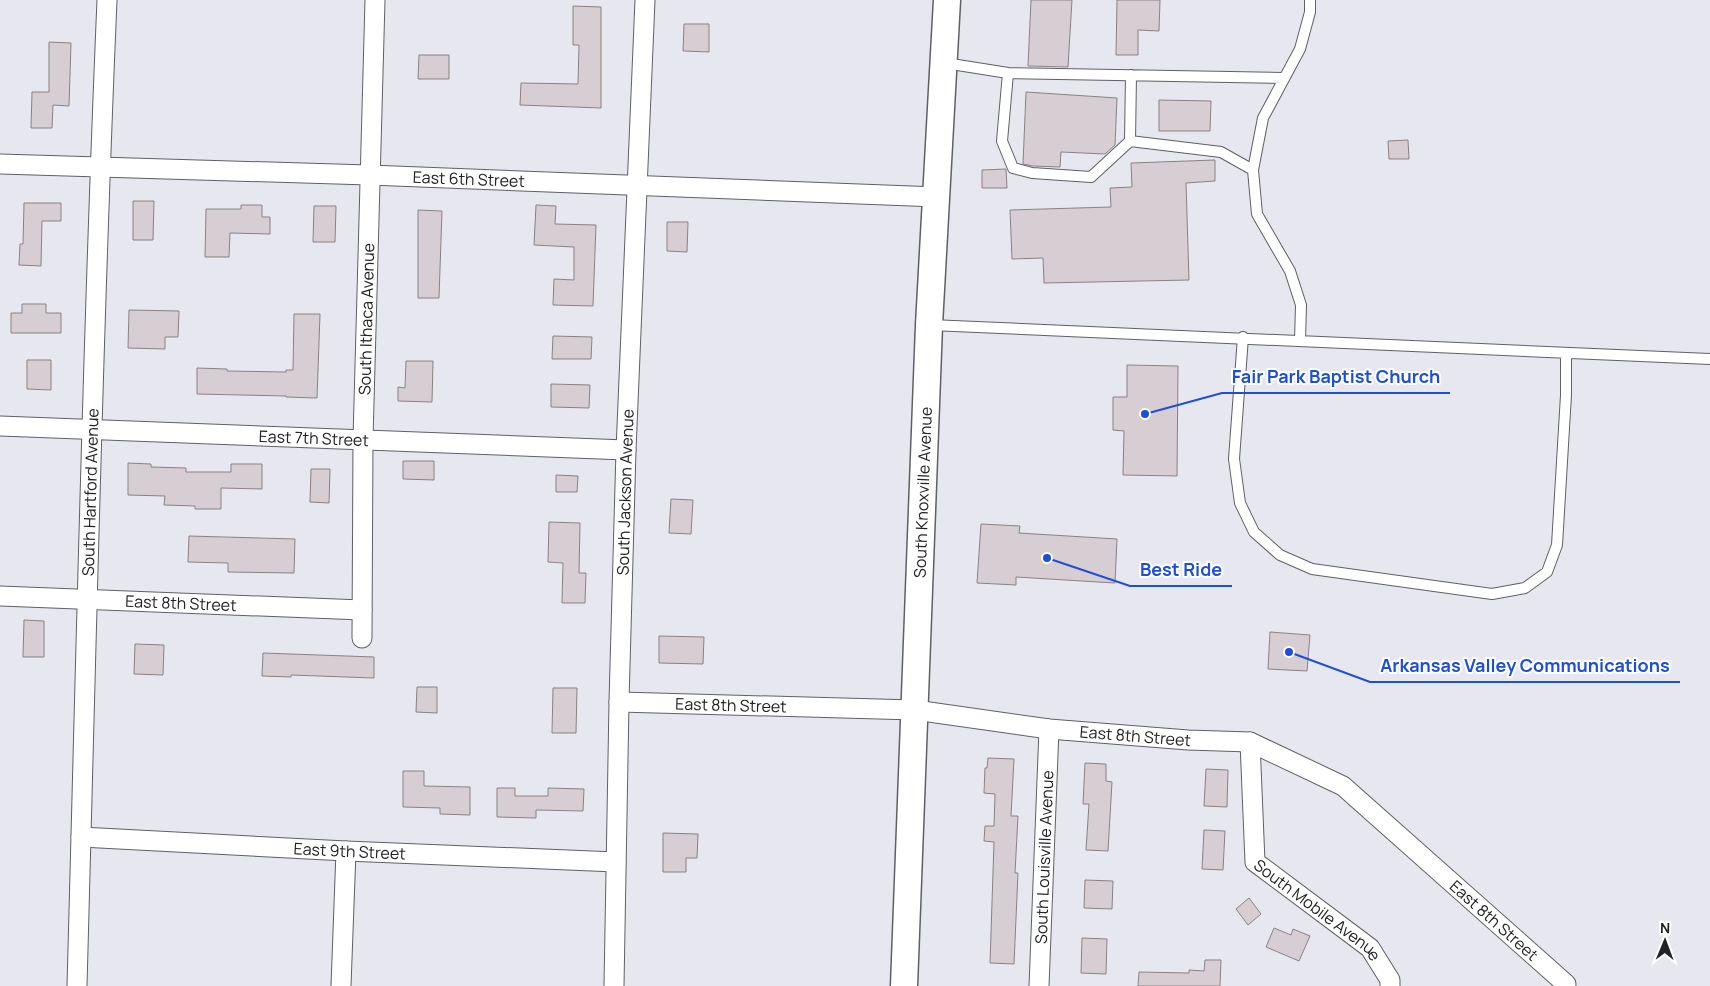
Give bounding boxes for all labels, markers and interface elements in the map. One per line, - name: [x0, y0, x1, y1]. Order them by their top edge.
- street label: East 6th Street: [412, 166, 525, 192]
- street label: South Ithaca Avenue: [353, 243, 379, 395]
- callout: Fair Park Baptist Church: [1222, 360, 1450, 393]
- text: Fair Park Baptist Church: [1232, 364, 1440, 388]
- street label: South Knoxville Avenue: [908, 406, 937, 578]
- street label: South Hartford Avenue: [77, 408, 104, 576]
- street label: South Jackson Avenue: [612, 409, 639, 576]
- street label: East 7th Street: [258, 425, 369, 451]
- callout: Best Ride: [1130, 553, 1232, 586]
- text: Best Ride: [1140, 557, 1222, 581]
- street label: East 8th Street: [125, 590, 237, 616]
- callout: Arkansas Valley Communications: [1370, 649, 1680, 682]
- text: Arkansas Valley Communications: [1380, 653, 1670, 677]
- street label: East 8th Street: [675, 693, 787, 718]
- street label: East 8th Street: [1079, 720, 1192, 751]
- street label: South Louisville Avenue: [1030, 770, 1058, 944]
- street label: East 9th Street: [293, 837, 406, 864]
- street label: South Mobile Avenue: [1249, 854, 1386, 965]
- street label: East 8th Street: [1445, 875, 1543, 966]
- north arrow: [1640, 916, 1690, 966]
- text: N: [1660, 918, 1670, 937]

